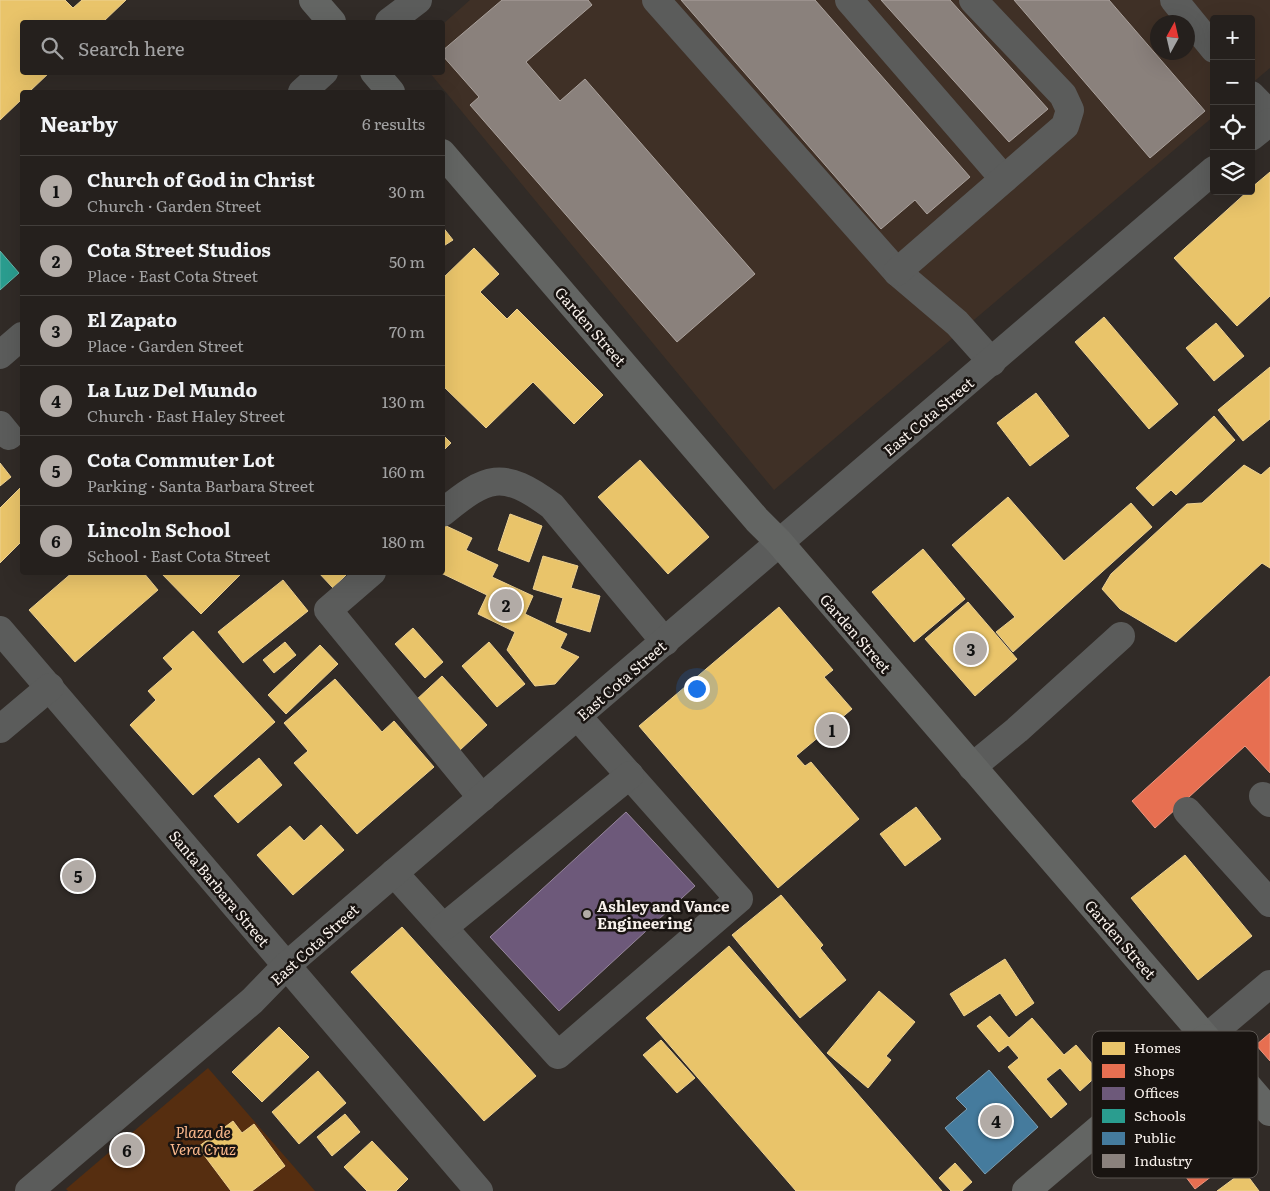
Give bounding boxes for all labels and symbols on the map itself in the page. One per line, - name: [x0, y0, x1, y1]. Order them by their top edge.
- north arrow: [1150, 15, 1195, 60]
- street label: Garden Street: [550, 281, 632, 371]
- street label: East Cota Street: [878, 371, 978, 461]
- pin: 2: [490, 586, 522, 624]
- street label: Garden Street: [815, 588, 897, 678]
- pin: 3: [955, 630, 987, 668]
- street label: East Cota Street: [571, 635, 671, 725]
- your location: [684, 676, 710, 702]
- pin: 1: [816, 711, 848, 749]
- street label: Santa Barbara Street: [164, 825, 276, 951]
- pin: 5: [62, 857, 94, 895]
- place label: Ashley and Vance Engineering: [597, 894, 730, 934]
- street label: Garden Street: [1080, 894, 1162, 984]
- street label: East Cota Street: [265, 898, 363, 990]
- marker: Ashley and Vance Engineering: [581, 908, 593, 920]
- legend: [1092, 1031, 1258, 1178]
- text: Homes: [1134, 1037, 1181, 1057]
- text: Shops: [1134, 1060, 1174, 1080]
- text: Offices: [1134, 1082, 1179, 1102]
- pin: 4: [980, 1102, 1012, 1140]
- text: Schools: [1134, 1105, 1186, 1125]
- park label: Plaza de Vera Cruz: [170, 1120, 236, 1160]
- text: Public: [1134, 1127, 1176, 1147]
- pin: 6: [111, 1131, 143, 1169]
- text: Industry: [1134, 1150, 1193, 1170]

